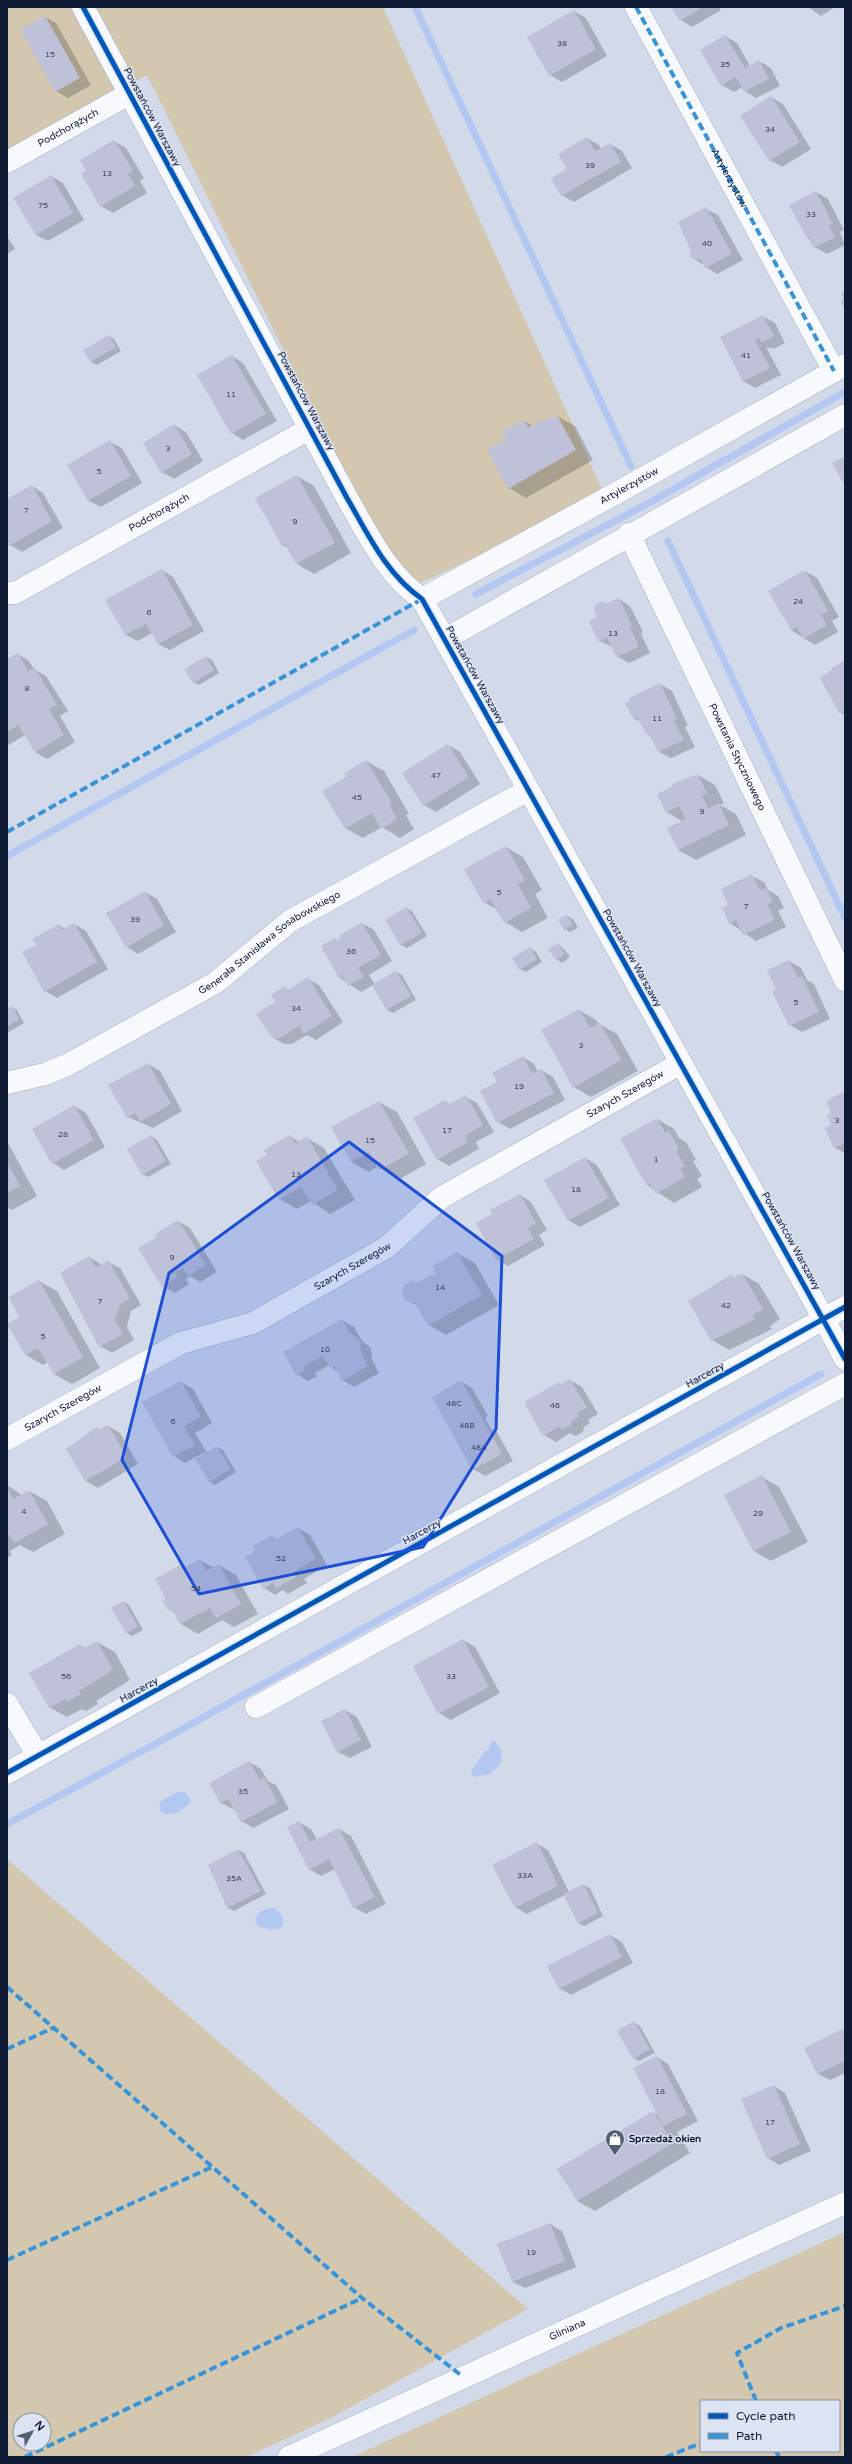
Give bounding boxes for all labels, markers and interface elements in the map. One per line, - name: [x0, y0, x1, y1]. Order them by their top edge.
- house number: 38: [557, 39, 567, 48]
- house number: 15: [45, 50, 55, 59]
- house number: 35: [720, 60, 730, 69]
- street label: Powstańców Warszawy: [121, 65, 184, 169]
- street label: Podchorążych: [36, 106, 101, 150]
- house number: 34: [765, 125, 775, 134]
- street label: Artylerzystów: [708, 147, 750, 210]
- house number: 39: [585, 161, 595, 170]
- house number: 13: [102, 169, 112, 178]
- house number: 75: [38, 201, 48, 210]
- house number: 33: [806, 210, 816, 219]
- house number: 40: [702, 239, 712, 248]
- street label: Powstańców Warszawy: [275, 349, 338, 453]
- house number: 41: [741, 351, 751, 360]
- house number: 11: [226, 390, 236, 399]
- house number: 3: [165, 444, 171, 453]
- street label: Artylerzystów: [598, 465, 661, 507]
- house number: 5: [96, 467, 102, 476]
- street label: Podchorążych: [127, 491, 192, 534]
- house number: 7: [23, 506, 29, 515]
- house number: 9: [292, 517, 298, 526]
- house number: 24: [793, 597, 803, 606]
- house number: 6: [146, 608, 152, 617]
- street label: Powstańców Warszawy: [443, 624, 507, 727]
- house number: 13: [608, 629, 618, 638]
- house number: 8: [24, 684, 30, 693]
- street label: Powstania Styczniowego: [706, 702, 768, 813]
- house number: 11: [652, 714, 662, 723]
- house number: 47: [431, 771, 441, 780]
- house number: 45: [352, 793, 362, 802]
- house number: 9: [699, 807, 705, 816]
- street label: Generała Stanisława Sosabowskiego: [196, 888, 343, 997]
- house number: 5: [496, 888, 502, 897]
- house number: 7: [743, 902, 749, 911]
- street label: Powstańców Warszawy: [600, 907, 664, 1010]
- house number: 39: [130, 915, 140, 924]
- house number: 36: [346, 947, 356, 956]
- house number: 5: [793, 998, 799, 1007]
- house number: 34: [291, 1004, 301, 1013]
- house number: 3: [578, 1041, 584, 1050]
- street label: Szarych Szeregów: [585, 1068, 666, 1121]
- house number: 19: [514, 1082, 524, 1091]
- house number: 3: [834, 1116, 840, 1125]
- house number: 17: [442, 1126, 452, 1135]
- house number: 28: [58, 1130, 68, 1139]
- house number: 15: [365, 1136, 375, 1145]
- house number: 1: [653, 1155, 659, 1164]
- house number: 13: [291, 1170, 301, 1179]
- house number: 18: [571, 1185, 581, 1194]
- street label: Powstańców Warszawy: [759, 1190, 823, 1293]
- street label: Szarych Szeregów: [312, 1240, 393, 1293]
- house number: 9: [169, 1253, 175, 1262]
- house number: 14: [435, 1283, 445, 1292]
- house number: 7: [97, 1297, 103, 1306]
- house number: 42: [721, 1301, 731, 1310]
- house number: 5: [40, 1332, 46, 1341]
- house number: 10: [320, 1345, 330, 1354]
- street label: Harcerzy: [684, 1359, 727, 1390]
- street label: Szarych Szeregów: [22, 1382, 104, 1434]
- house number: 48C: [446, 1399, 462, 1408]
- house number: 46: [550, 1401, 560, 1410]
- house number: 6: [170, 1417, 176, 1426]
- house number: 48B: [459, 1421, 475, 1430]
- house number: 48A: [471, 1443, 487, 1452]
- house number: 4: [21, 1507, 27, 1516]
- house number: 29: [753, 1509, 763, 1518]
- street label: Harcerzy: [401, 1516, 444, 1547]
- house number: 52: [276, 1554, 286, 1563]
- house number: 54: [191, 1584, 201, 1593]
- house number: 56: [61, 1672, 71, 1681]
- house number: 33: [446, 1672, 456, 1681]
- street label: Harcerzy: [118, 1674, 161, 1705]
- house number: 35: [238, 1787, 248, 1796]
- house number: 33A: [517, 1871, 533, 1880]
- house number: 35A: [226, 1874, 242, 1883]
- house number: 18: [655, 2087, 665, 2096]
- house number: 17: [765, 2118, 775, 2127]
- shop icon: Sprzedaż okien: [604, 2128, 626, 2156]
- place label: Sprzedaż okien: [629, 2133, 701, 2145]
- house number: 19: [526, 2248, 536, 2257]
- street label: Gliniana: [547, 2316, 587, 2343]
- legend: [700, 2400, 840, 2452]
- text: Cycle path: [736, 2409, 795, 2423]
- north arrow: [12, 2412, 52, 2452]
- text: N: [32, 2418, 47, 2434]
- text: Path: [736, 2429, 762, 2443]

